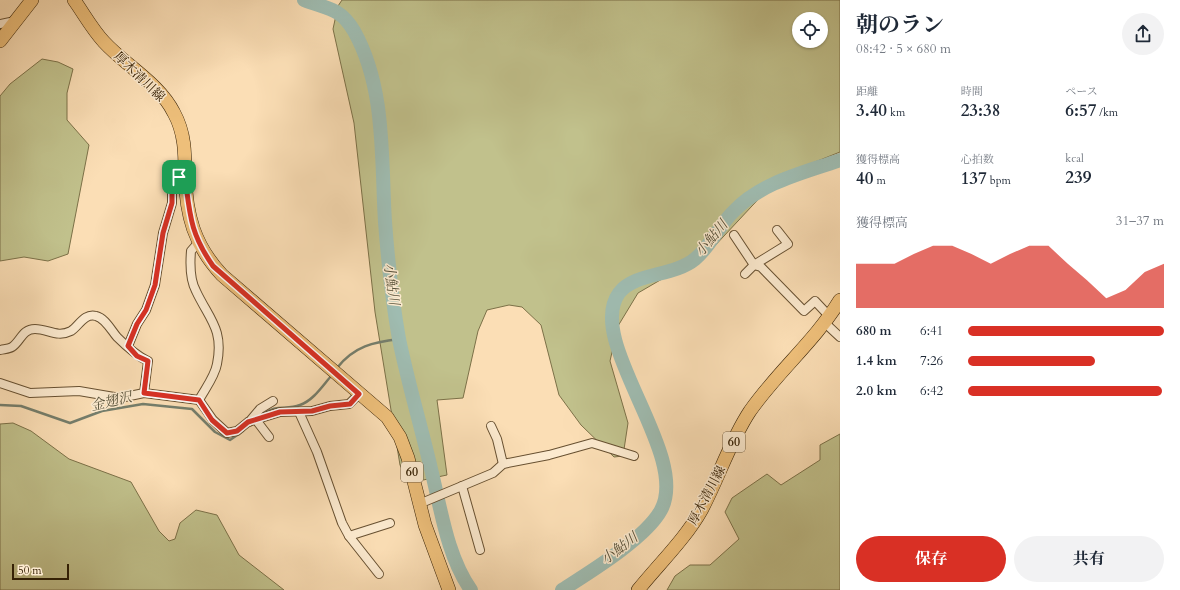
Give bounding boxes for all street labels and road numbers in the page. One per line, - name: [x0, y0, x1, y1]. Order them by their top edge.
- street label: 厚木清川線: [110, 48, 169, 106]
- road number: 60: [723, 432, 745, 452]
- road number: 60: [401, 462, 423, 482]
- street label: 厚木清川線: [684, 463, 730, 528]

